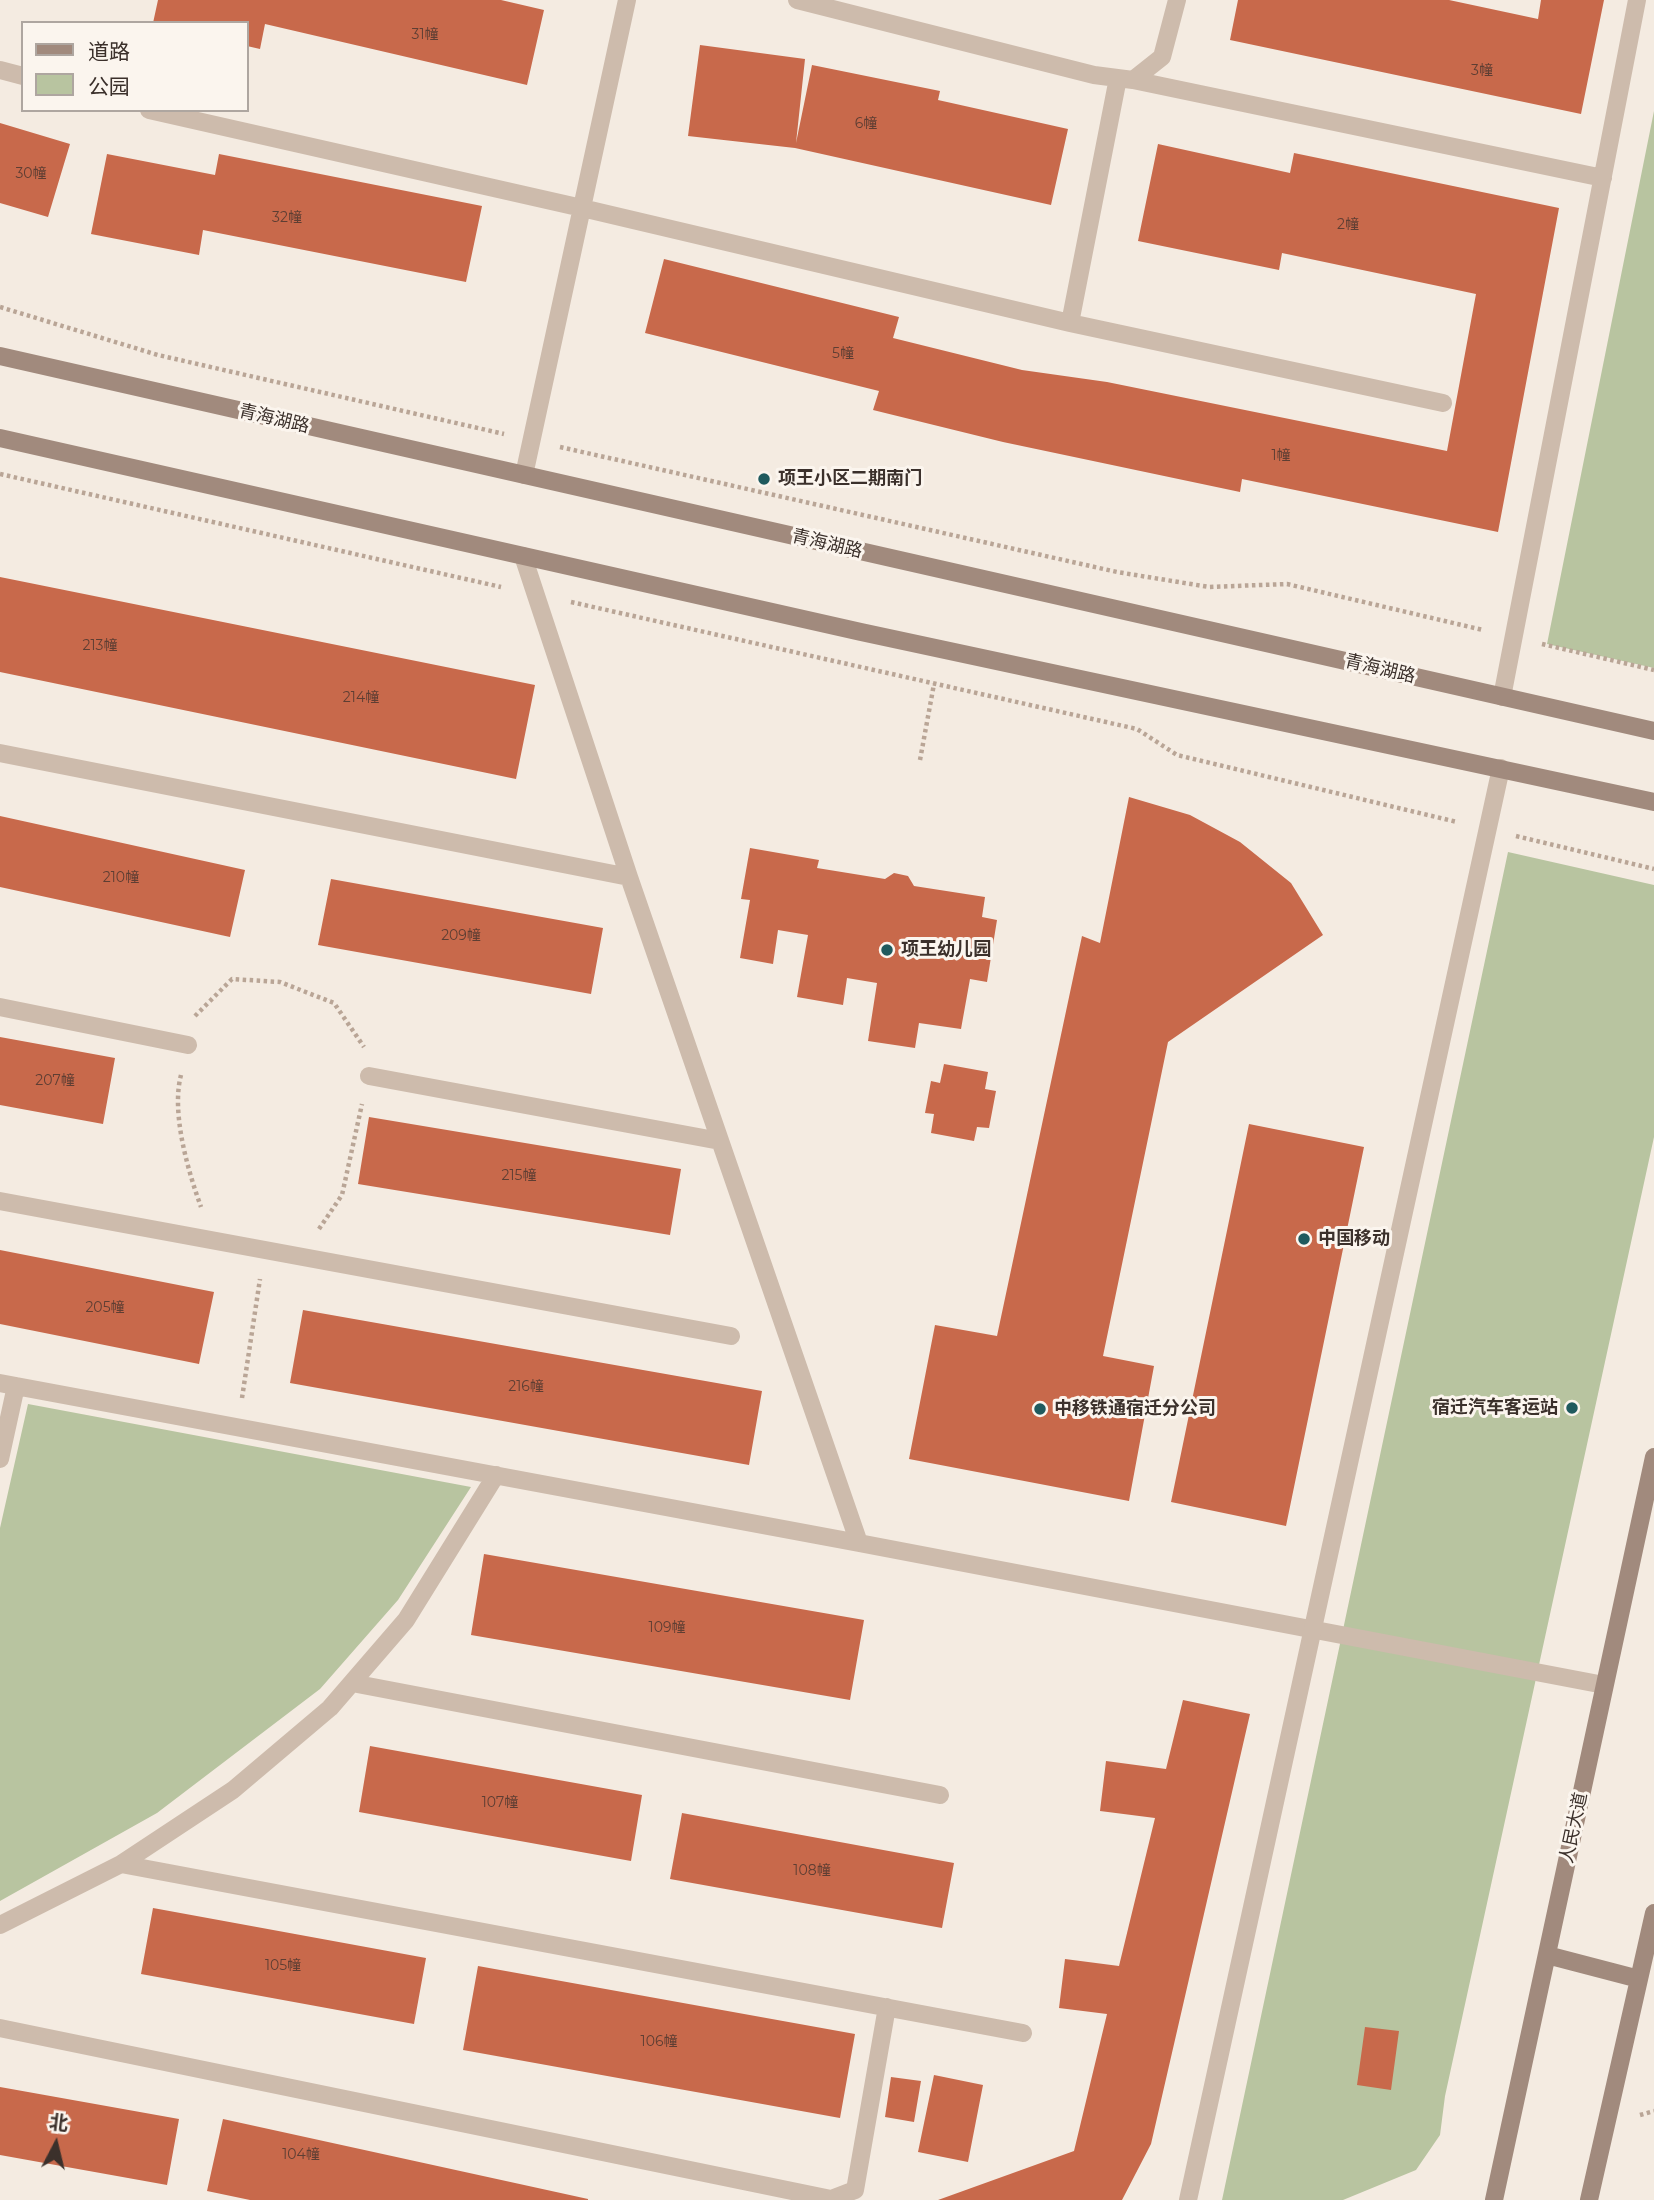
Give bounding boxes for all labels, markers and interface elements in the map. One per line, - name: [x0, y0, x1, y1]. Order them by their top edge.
- legend: [21, 21, 248, 112]
- house number: 31幢: [412, 27, 438, 43]
- text: 道路: [88, 39, 130, 64]
- house number: 3幢: [1471, 63, 1493, 79]
- text: 公园: [88, 74, 130, 99]
- house number: 6幢: [855, 116, 877, 132]
- house number: 30幢: [15, 166, 47, 182]
- house number: 32幢: [272, 210, 302, 226]
- house number: 2幢: [1337, 217, 1359, 233]
- house number: 5幢: [832, 346, 854, 362]
- street label: 青海湖路: [236, 400, 312, 438]
- house number: 1幢: [1271, 448, 1291, 464]
- place label: 项王小区二期南门: [778, 468, 922, 490]
- marker: 项王小区二期南门: [756, 471, 772, 487]
- street label: 青海湖路: [789, 525, 865, 563]
- house number: 213幢: [83, 638, 117, 654]
- street label: 青海湖路: [1342, 650, 1418, 688]
- house number: 214幢: [343, 690, 379, 706]
- house number: 210幢: [103, 870, 139, 886]
- house number: 209幢: [441, 928, 481, 944]
- place label: 项王幼儿园: [901, 939, 991, 961]
- marker: 项王幼儿园: [879, 942, 895, 958]
- house number: 207幢: [35, 1073, 75, 1089]
- house number: 215幢: [502, 1168, 536, 1184]
- place label: 中国移动: [1318, 1228, 1390, 1250]
- marker: 中国移动: [1296, 1231, 1312, 1247]
- house number: 205幢: [85, 1300, 125, 1316]
- house number: 216幢: [508, 1379, 544, 1395]
- place label: 宿迁汽车客运站: [1432, 1397, 1558, 1419]
- place label: 中移铁通宿迁分公司: [1054, 1398, 1216, 1420]
- marker: 宿迁汽车客运站: [1564, 1400, 1580, 1416]
- marker: 中移铁通宿迁分公司: [1032, 1401, 1048, 1417]
- house number: 109幢: [649, 1620, 685, 1636]
- street label: 人民大道: [1556, 1791, 1592, 1865]
- house number: 107幢: [482, 1795, 518, 1811]
- house number: 108幢: [793, 1863, 831, 1879]
- house number: 105幢: [265, 1958, 301, 1974]
- house number: 106幢: [641, 2034, 677, 2050]
- north arrow: [21, 2109, 91, 2179]
- text: 北: [48, 2110, 69, 2135]
- house number: 104幢: [282, 2147, 320, 2163]

